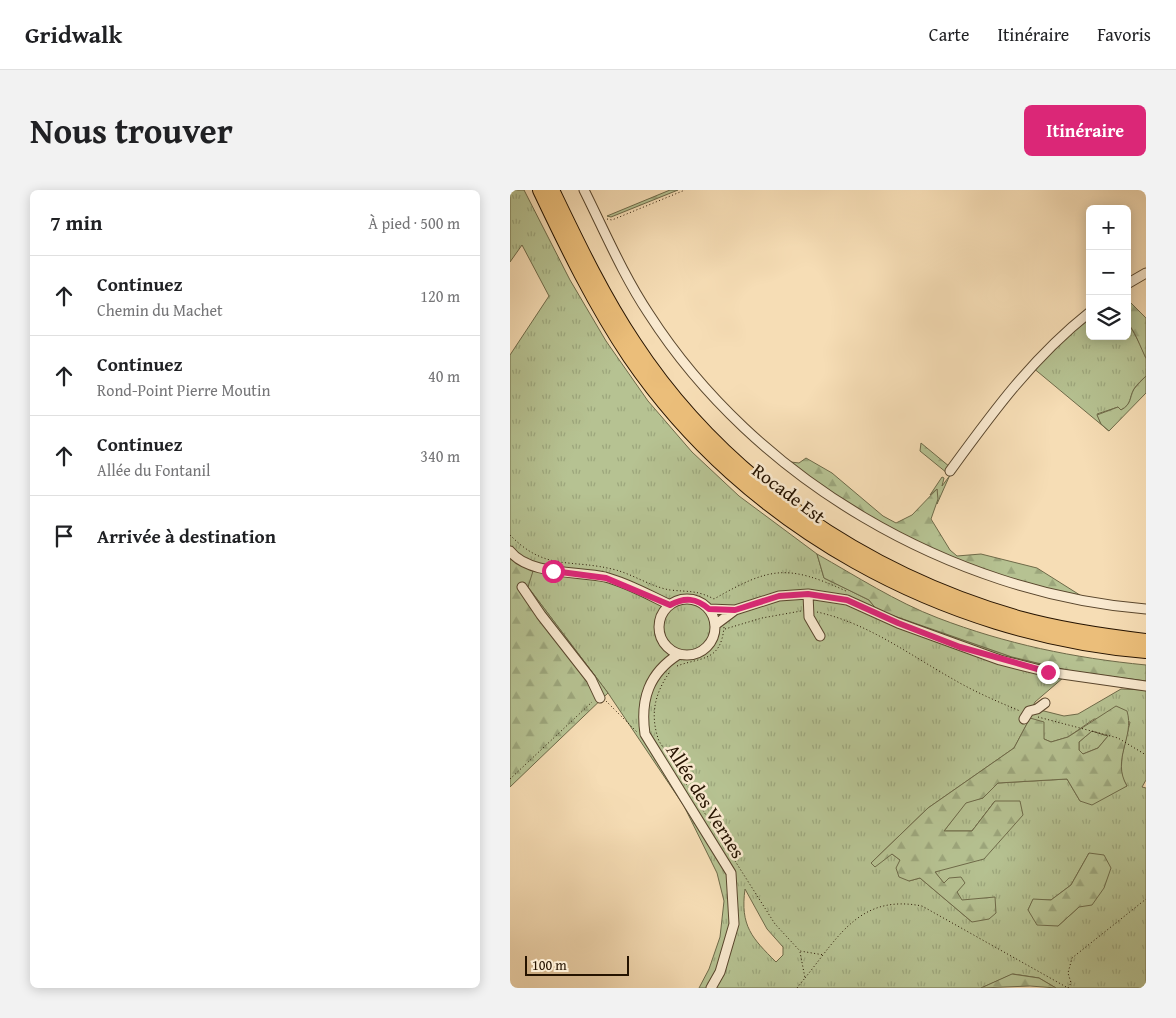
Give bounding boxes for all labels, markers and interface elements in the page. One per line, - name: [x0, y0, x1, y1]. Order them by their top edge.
- text: Gridwalk: [25, 17, 122, 52]
- text: Carte: [929, 21, 969, 48]
- text: Itinéraire: [997, 21, 1069, 48]
- text: Favoris: [1097, 21, 1151, 48]
- text: Nous trouver: [30, 105, 233, 156]
- button: Itinéraire: [1024, 105, 1146, 156]
- map controls: [1086, 205, 1131, 340]
- button: +: [1086, 205, 1131, 250]
- text: 7 min: [50, 207, 102, 238]
- text: À pied · 500 m: [368, 211, 460, 235]
- button: −: [1086, 250, 1131, 295]
- text: Continuez: [97, 270, 183, 298]
- icon: ahead: [50, 282, 78, 310]
- text: 120 m: [420, 284, 460, 308]
- button: layers: [1086, 295, 1131, 340]
- text: Chemin du Machet: [97, 298, 223, 322]
- text: Continuez: [97, 350, 183, 378]
- icon: ahead: [50, 362, 78, 390]
- text: 40 m: [428, 364, 460, 388]
- text: Rond-Point Pierre Moutin: [97, 378, 270, 402]
- text: Continuez: [97, 430, 183, 458]
- icon: ahead: [50, 442, 78, 470]
- text: 340 m: [420, 444, 460, 468]
- street label: Rocade Est: [747, 456, 832, 530]
- text: Allée du Fontanil: [97, 458, 210, 482]
- icon: arrive: [50, 522, 78, 550]
- text: Arrivée à destination: [97, 522, 276, 550]
- route start: [542, 560, 565, 583]
- route end: [1037, 661, 1060, 684]
- street label: Allée des Vernes: [660, 738, 752, 864]
- scale bar: [525, 953, 629, 976]
- text: 100 m: [532, 955, 567, 975]

